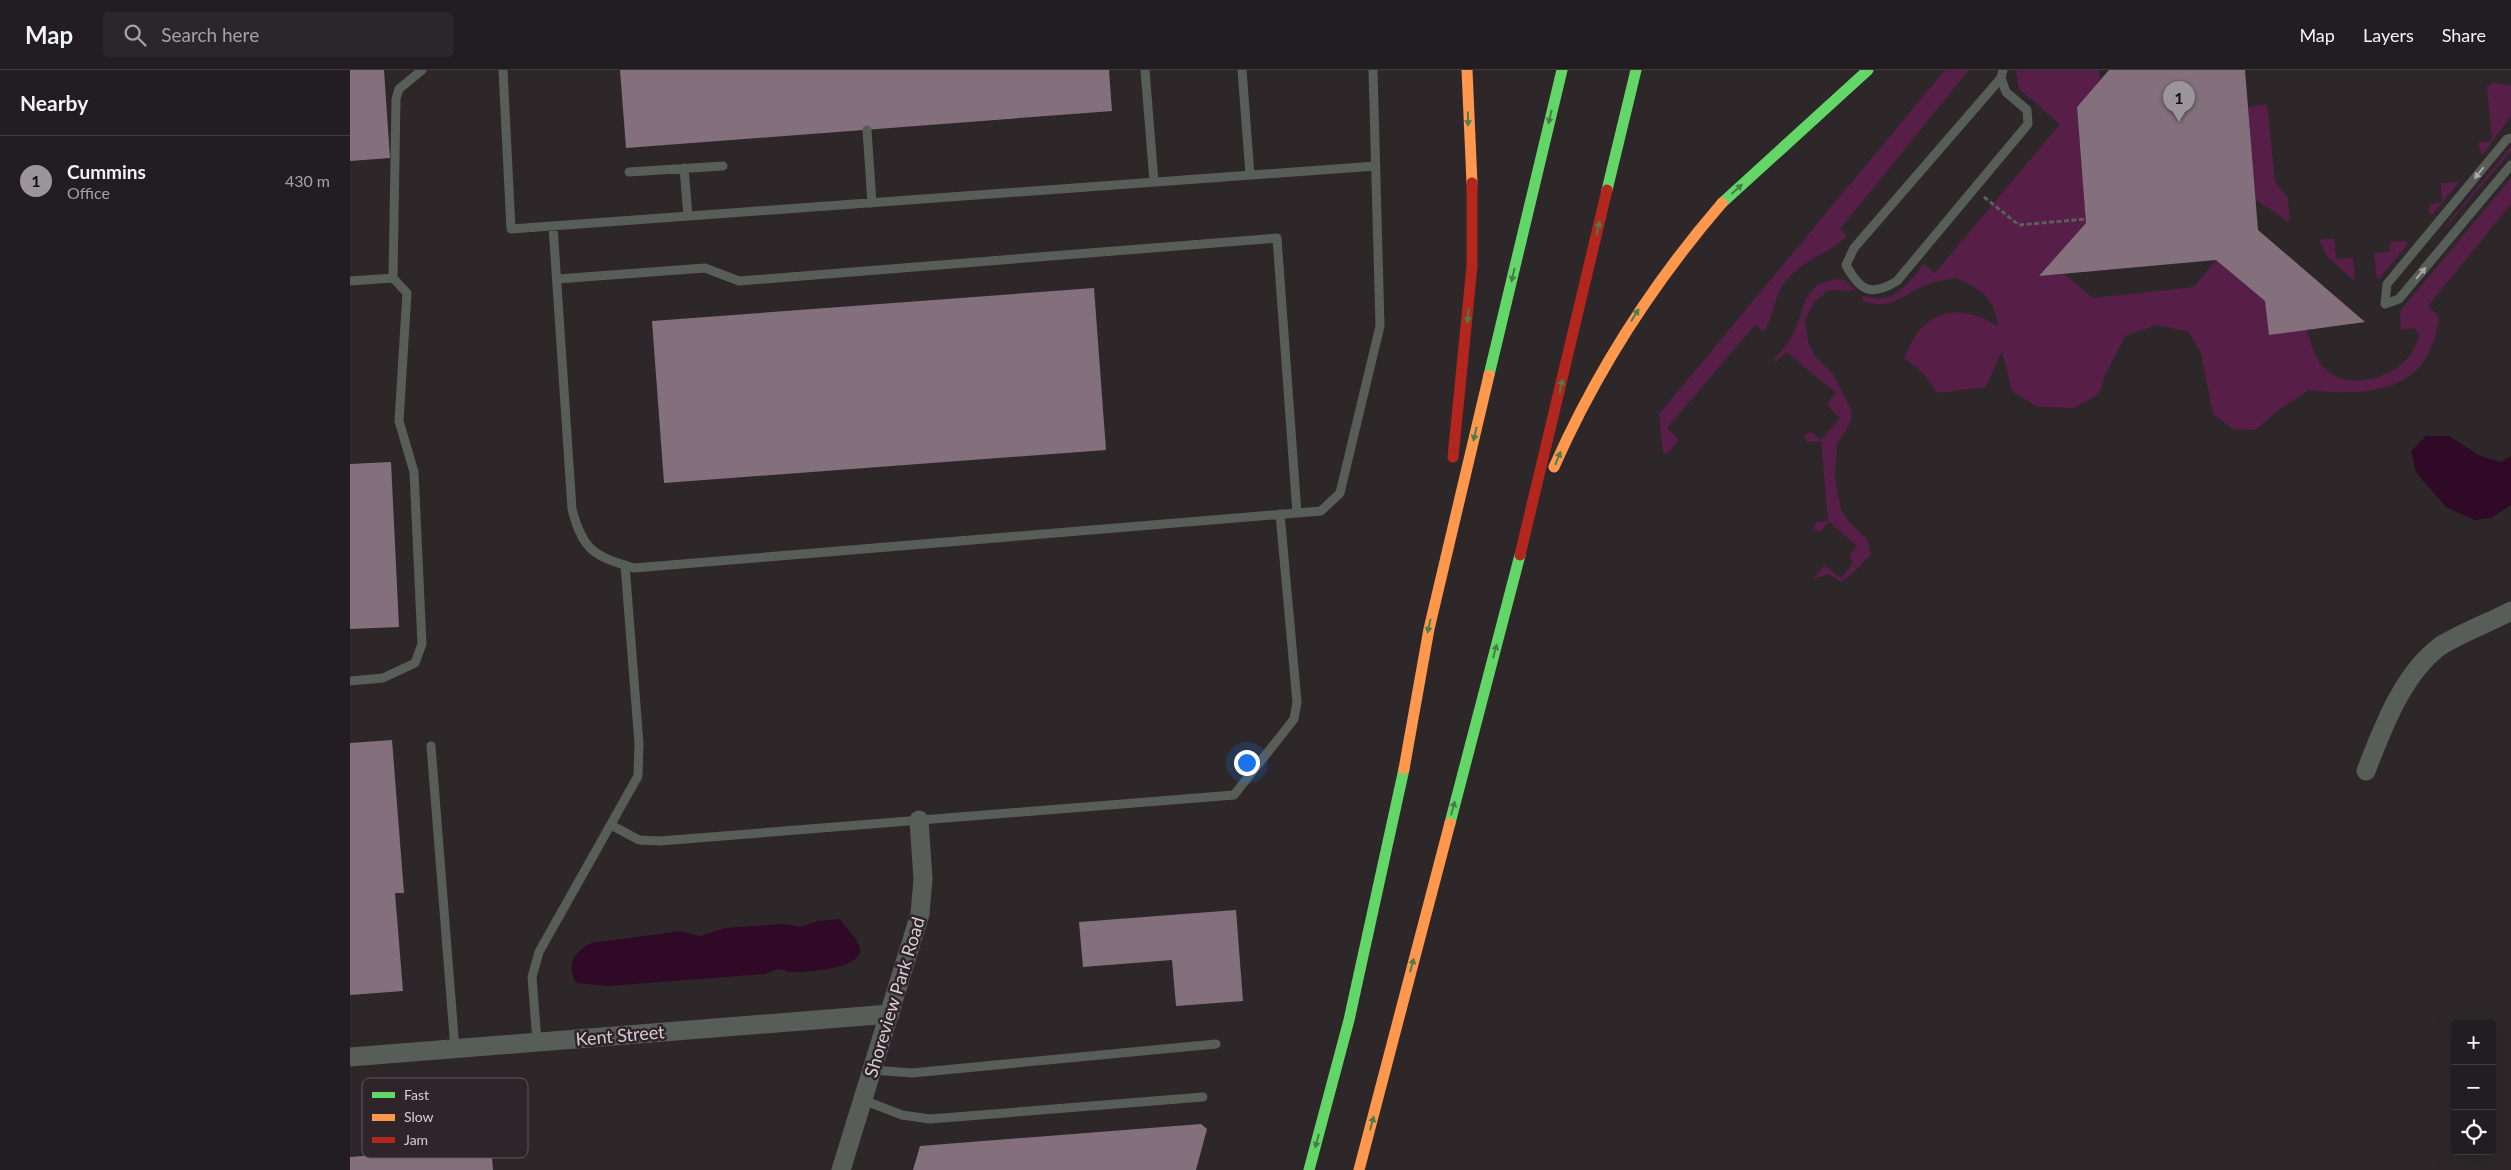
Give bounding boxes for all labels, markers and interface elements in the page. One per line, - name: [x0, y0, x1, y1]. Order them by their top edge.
- search box: [103, 12, 453, 57]
- text: Map: [25, 20, 73, 49]
- icon: search: [121, 21, 149, 49]
- text: Search here: [161, 23, 259, 46]
- text: Map: [2299, 24, 2335, 46]
- text: Layers: [2363, 24, 2414, 46]
- text: Share: [2442, 24, 2486, 46]
- pin: 1: [2163, 81, 2195, 122]
- text: Nearby: [20, 90, 88, 115]
- one-way arrow: [1546, 110, 1554, 125]
- one-way arrow: [1464, 111, 1472, 127]
- text: Cummins: [67, 160, 146, 183]
- one-way arrow: [2473, 166, 2484, 179]
- text: 1: [31, 171, 41, 190]
- text: 430 m: [285, 171, 330, 190]
- text: Office: [67, 183, 110, 202]
- one-way arrow: [1731, 183, 1743, 195]
- one-way arrow: [1594, 220, 1602, 235]
- one-way arrow: [2415, 267, 2426, 280]
- one-way arrow: [1509, 268, 1517, 283]
- one-way arrow: [1463, 308, 1471, 324]
- one-way arrow: [1630, 309, 1640, 322]
- one-way arrow: [1557, 378, 1565, 393]
- one-way arrow: [1471, 426, 1479, 441]
- one-way arrow: [1554, 451, 1562, 465]
- one-way arrow: [1425, 618, 1433, 634]
- one-way arrow: [1491, 644, 1499, 659]
- your location: [1234, 750, 1260, 776]
- one-way arrow: [1450, 801, 1458, 816]
- street label: Shoreview Park Road: [859, 914, 929, 1080]
- one-way arrow: [1408, 958, 1416, 973]
- street label: Kent Street: [575, 1020, 666, 1050]
- map controls: [2451, 1020, 2496, 1155]
- button: +: [2451, 1020, 2496, 1065]
- button: −: [2451, 1065, 2496, 1110]
- legend: [362, 1078, 528, 1158]
- text: Fast: [404, 1086, 429, 1103]
- text: Slow: [404, 1108, 434, 1125]
- button: locate: [2451, 1110, 2496, 1155]
- one-way arrow: [1368, 1115, 1376, 1131]
- text: Jam: [404, 1131, 428, 1148]
- one-way arrow: [1313, 1133, 1321, 1148]

